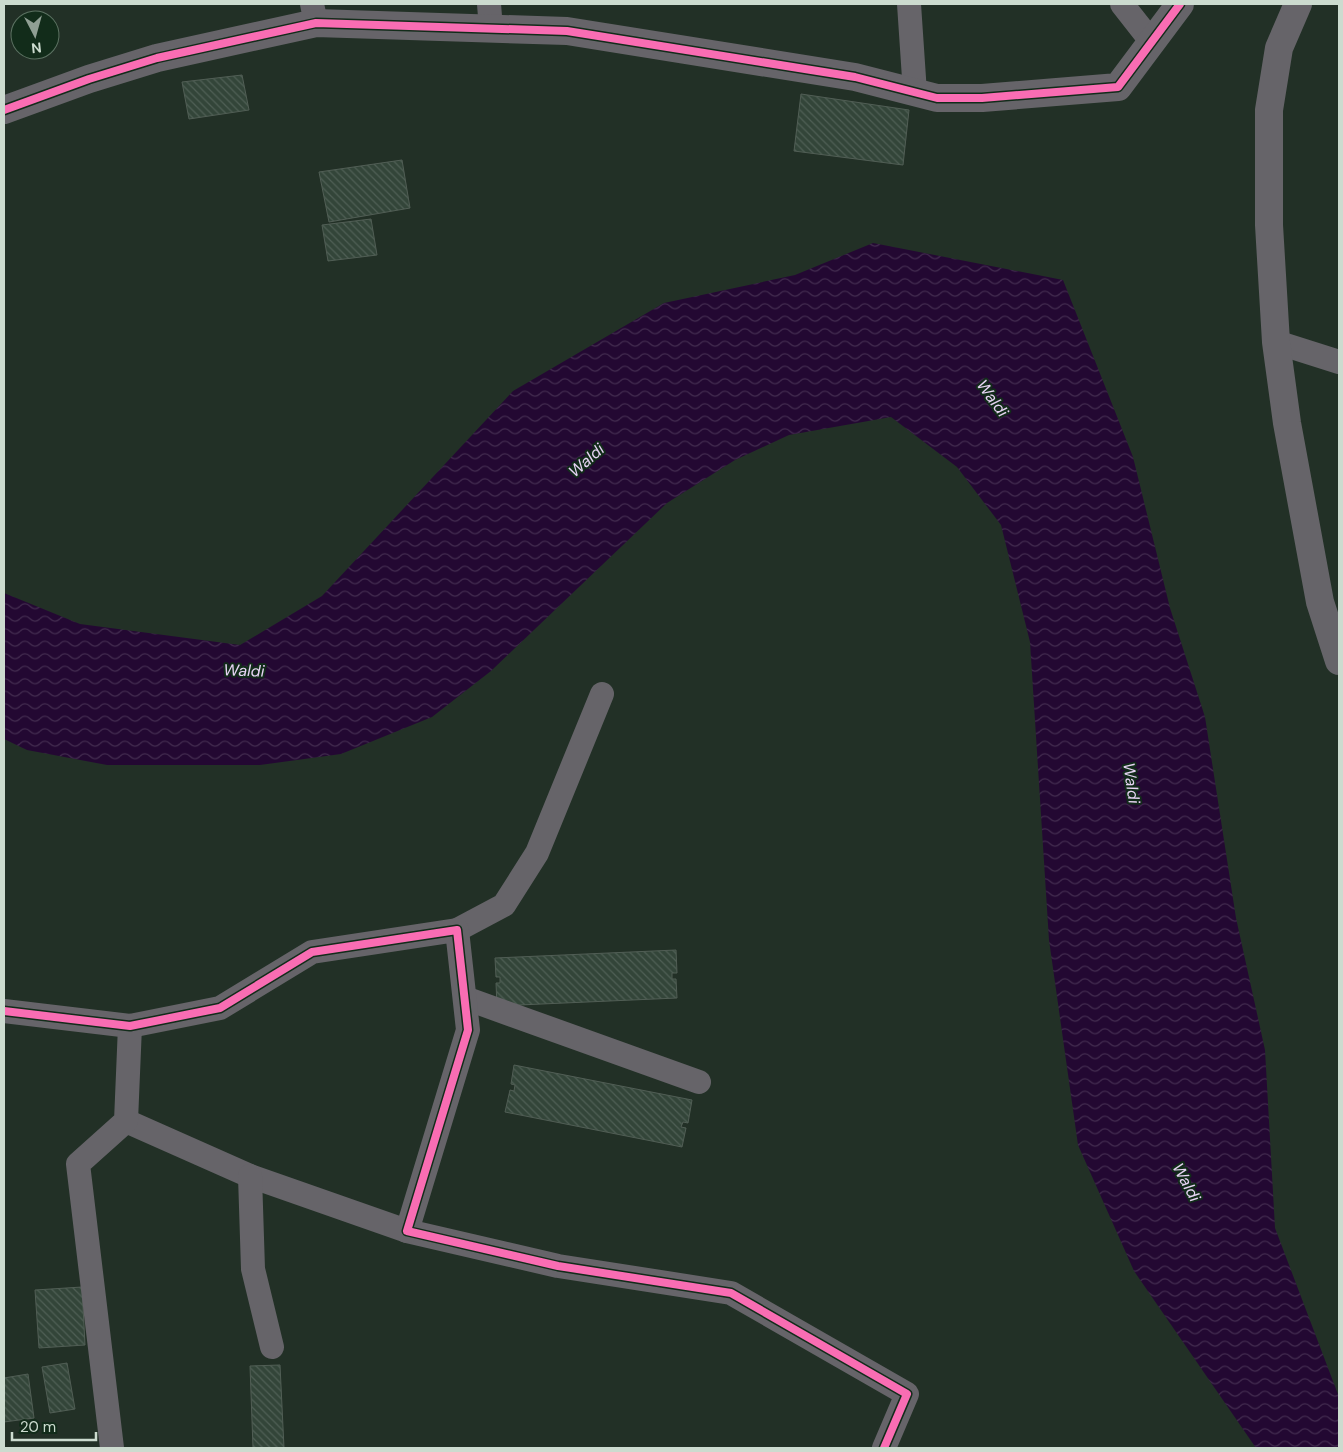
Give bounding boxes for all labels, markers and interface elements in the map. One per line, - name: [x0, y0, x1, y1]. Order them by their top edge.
- north arrow: [10, 10, 60, 60]
- text: N: [30, 38, 42, 57]
- water label: Waldi: [972, 375, 1014, 422]
- water label: Waldi: [564, 438, 610, 482]
- water label: Waldi: [223, 659, 266, 682]
- water label: Waldi: [1118, 761, 1145, 806]
- water label: Waldi: [1168, 1159, 1206, 1206]
- scale bar: [12, 1410, 96, 1442]
- text: 20 m: [20, 1417, 56, 1437]

